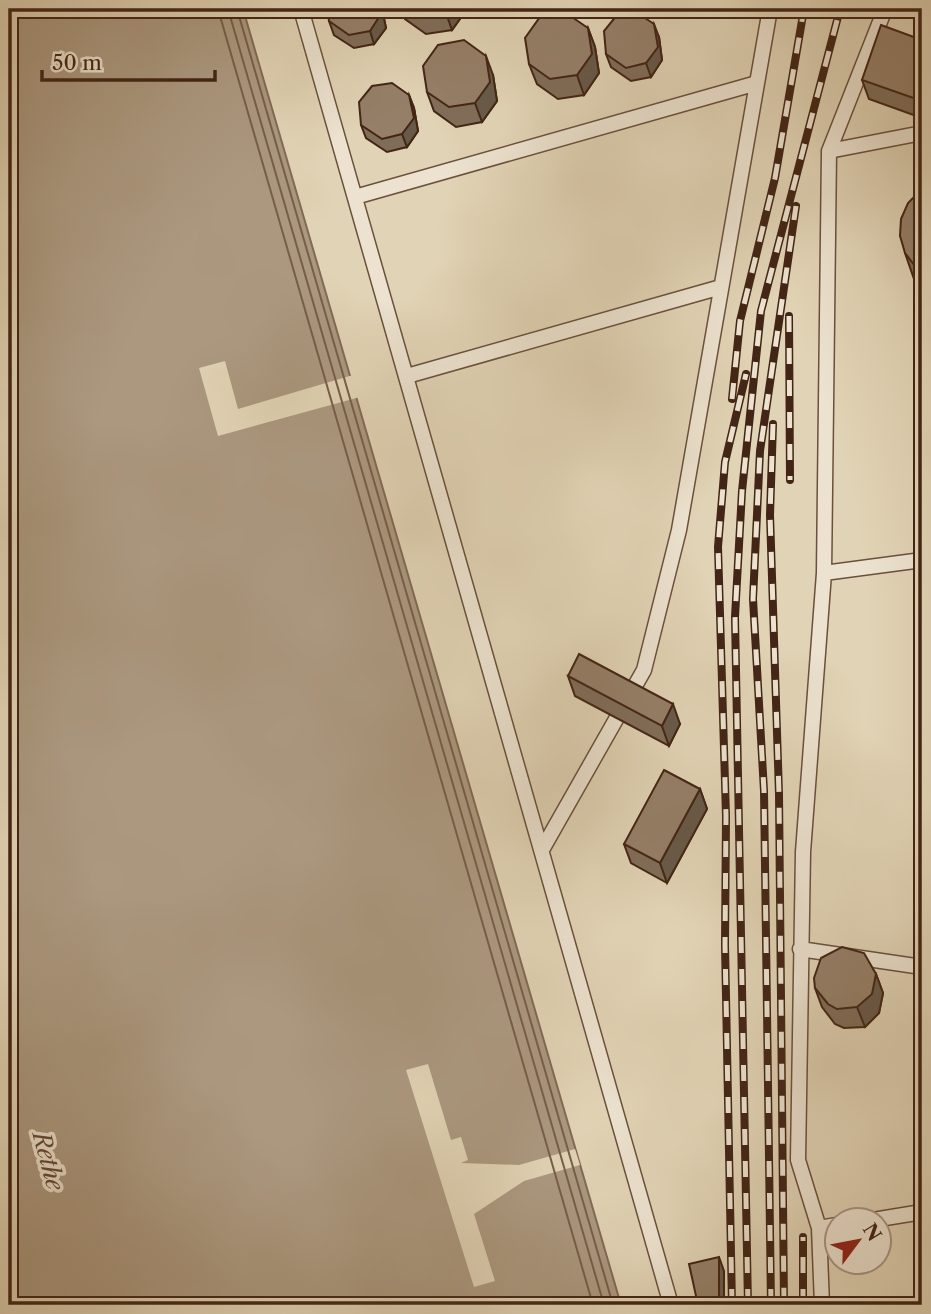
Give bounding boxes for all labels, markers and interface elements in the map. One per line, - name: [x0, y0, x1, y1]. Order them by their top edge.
- scale bar: [42, 38, 215, 82]
- text: 50 m: [52, 50, 102, 75]
- water label: Rethe: [26, 1126, 71, 1195]
- north arrow: [822, 1206, 892, 1276]
- text: N: [858, 1219, 886, 1245]

